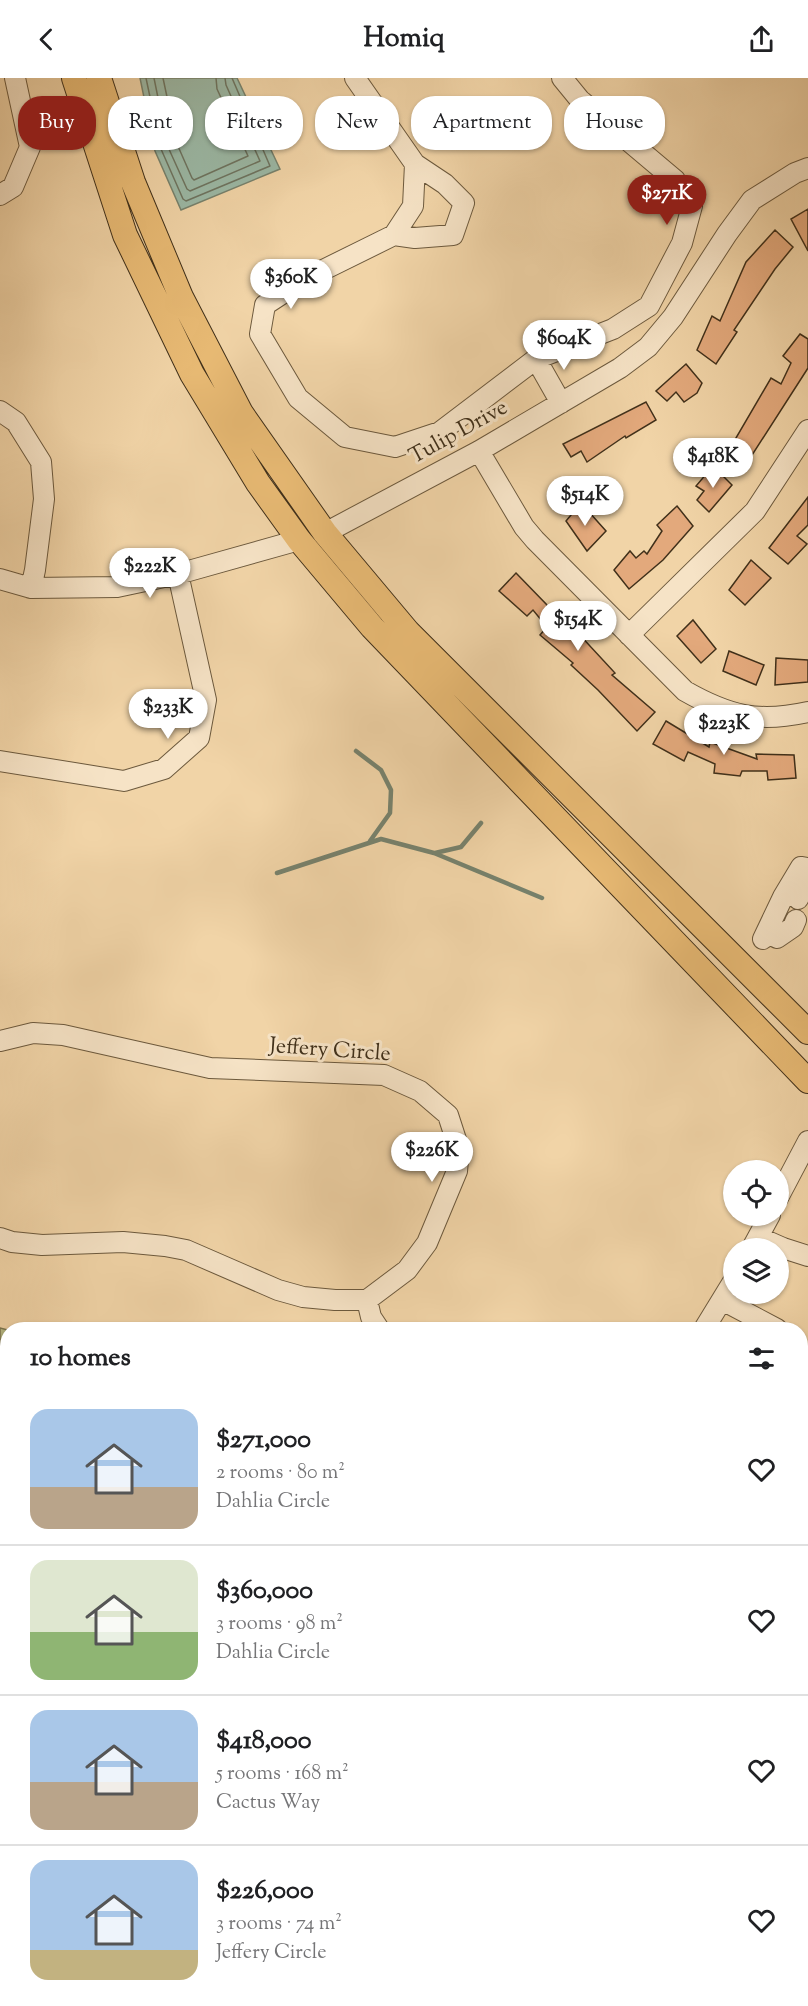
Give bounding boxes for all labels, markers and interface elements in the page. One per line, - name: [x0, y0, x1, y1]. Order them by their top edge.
- text: Homiq: [363, 20, 445, 59]
- icon: back: [30, 23, 63, 56]
- icon: share: [745, 23, 778, 56]
- chip: Buy: [18, 96, 96, 150]
- chip: Rent: [108, 96, 193, 150]
- chip: Filters: [205, 96, 303, 150]
- chip: New: [315, 96, 399, 150]
- chip: Apartment: [411, 96, 552, 150]
- chip: House: [564, 96, 665, 150]
- pin: $271K: [625, 175, 709, 226]
- text: $271K: [641, 180, 693, 209]
- pin: $360K: [249, 259, 333, 310]
- text: $360K: [264, 264, 318, 293]
- pin: $604K: [522, 320, 606, 371]
- text: $604K: [537, 325, 591, 354]
- street label: Tulip Drive: [404, 393, 514, 473]
- pin: $418K: [671, 438, 755, 489]
- text: $418K: [687, 443, 739, 472]
- pin: $514K: [543, 476, 627, 527]
- text: $514K: [561, 481, 609, 510]
- pin: $222K: [108, 548, 192, 599]
- text: $222K: [123, 553, 177, 582]
- pin: $154K: [536, 601, 620, 652]
- text: $154K: [554, 606, 602, 635]
- pin: $233K: [126, 689, 210, 740]
- text: $233K: [143, 694, 193, 723]
- pin: $223K: [682, 705, 766, 756]
- text: $223K: [698, 710, 750, 739]
- street label: Jeffery Circle: [267, 1031, 392, 1071]
- pin: $226K: [390, 1132, 474, 1183]
- text: $226K: [405, 1137, 459, 1166]
- map controls: [723, 1160, 789, 1304]
- button: locate: [723, 1160, 789, 1226]
- button: layers: [723, 1238, 789, 1304]
- text: 10 homes: [30, 1340, 131, 1377]
- icon: filters: [745, 1342, 778, 1375]
- text: $271,000: [216, 1422, 311, 1459]
- icon: home: [78, 1433, 150, 1505]
- icon: heart: [745, 1453, 778, 1486]
- text: 2 rooms · 80 m²: [216, 1459, 345, 1488]
- text: Dahlia Circle: [216, 1488, 330, 1517]
- text: $360,000: [216, 1573, 313, 1610]
- icon: home: [78, 1584, 150, 1656]
- icon: heart: [745, 1604, 778, 1637]
- text: 3 rooms · 98 m²: [216, 1610, 343, 1639]
- text: Dahlia Circle: [216, 1639, 330, 1668]
- text: $418,000: [216, 1723, 312, 1760]
- icon: home: [78, 1734, 150, 1806]
- icon: heart: [745, 1754, 778, 1787]
- text: 5 rooms · 168 m²: [216, 1760, 349, 1789]
- text: Cactus Way: [216, 1789, 320, 1818]
- text: $226,000: [216, 1873, 314, 1910]
- icon: home: [78, 1884, 150, 1956]
- icon: heart: [745, 1904, 778, 1937]
- text: 3 rooms · 74 m²: [216, 1910, 342, 1939]
- text: Jeffery Circle: [216, 1939, 326, 1968]

